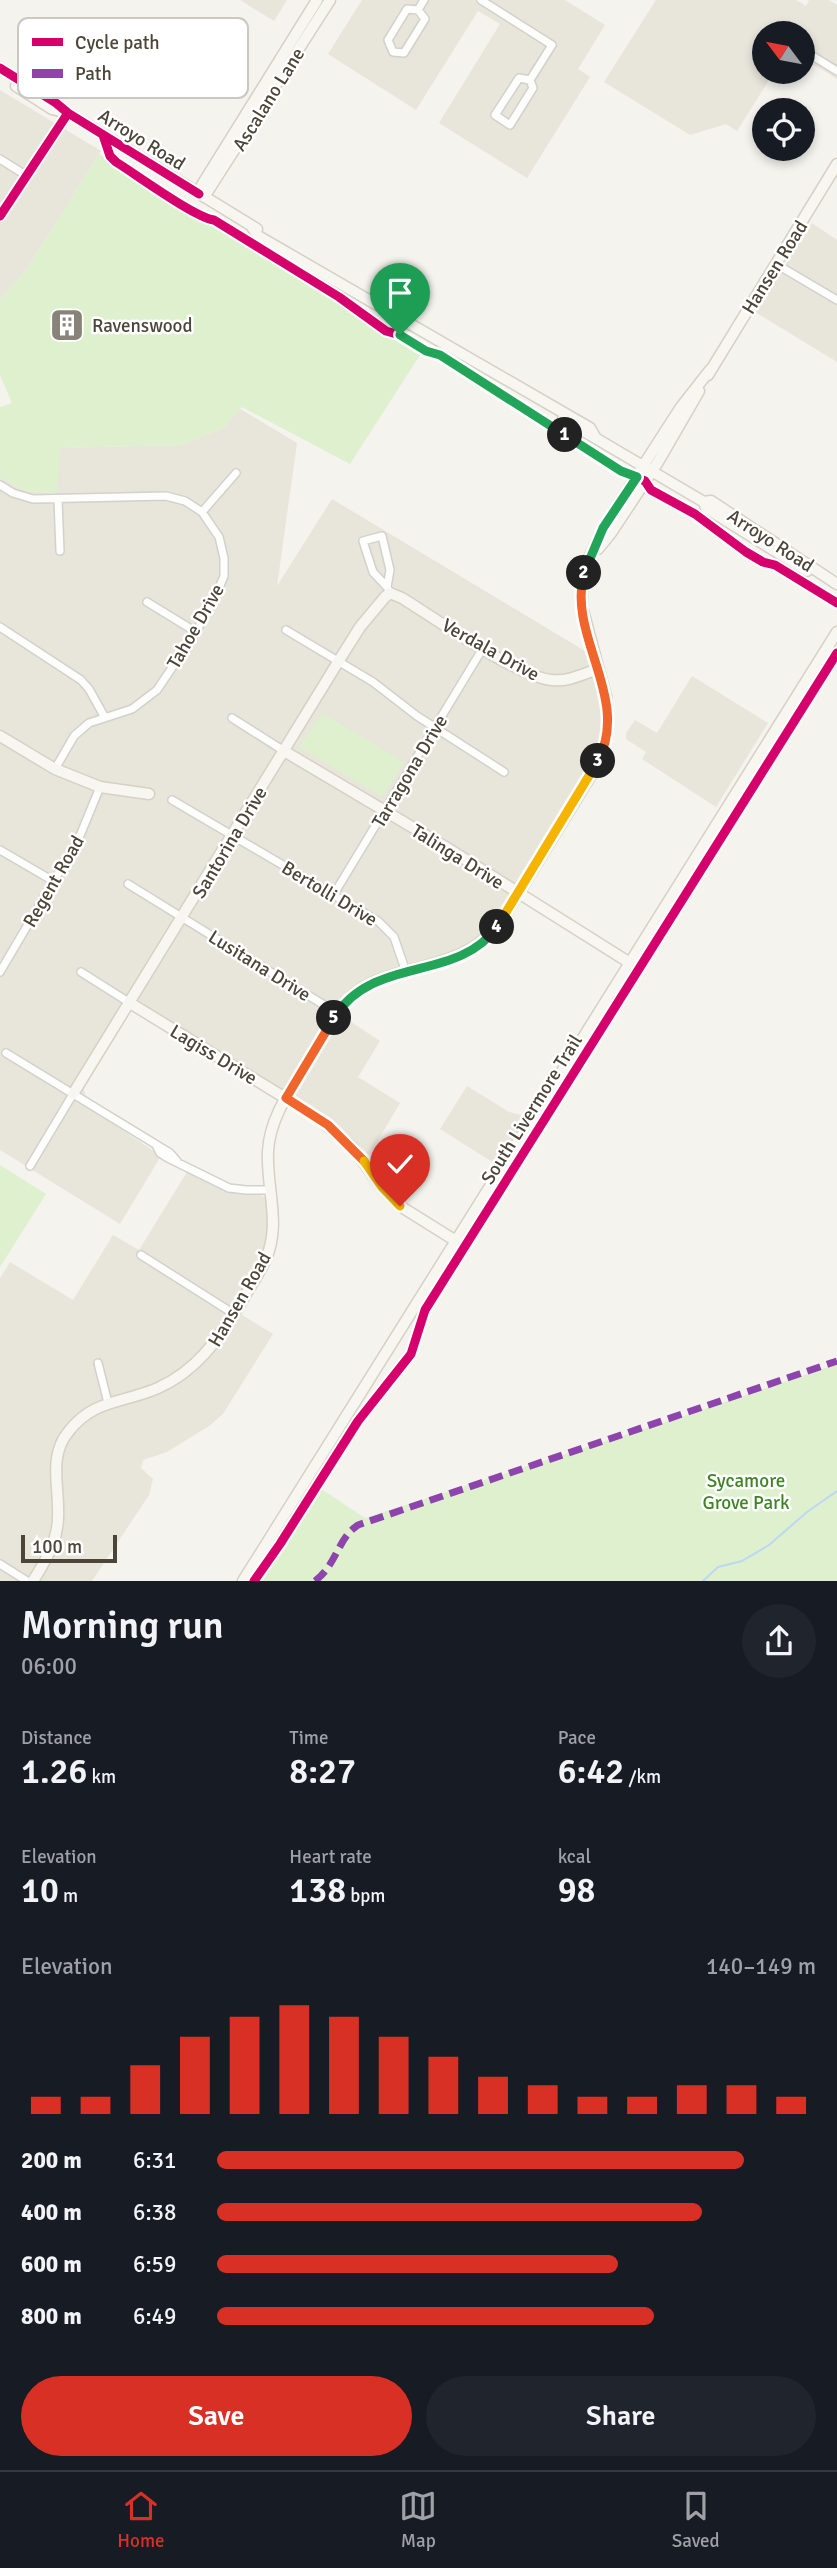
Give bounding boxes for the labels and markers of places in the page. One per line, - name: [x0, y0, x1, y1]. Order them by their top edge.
- pin: [370, 263, 430, 335]
- building icon: Ravenswood: [48, 306, 86, 344]
- place label: Ravenswood: [92, 314, 193, 338]
- pin: 1: [548, 418, 582, 452]
- pin: 2: [566, 556, 602, 590]
- pin: 3: [580, 744, 616, 778]
- pin: 4: [480, 909, 514, 944]
- pin: 5: [316, 1000, 352, 1036]
- pin: [370, 1134, 430, 1206]

